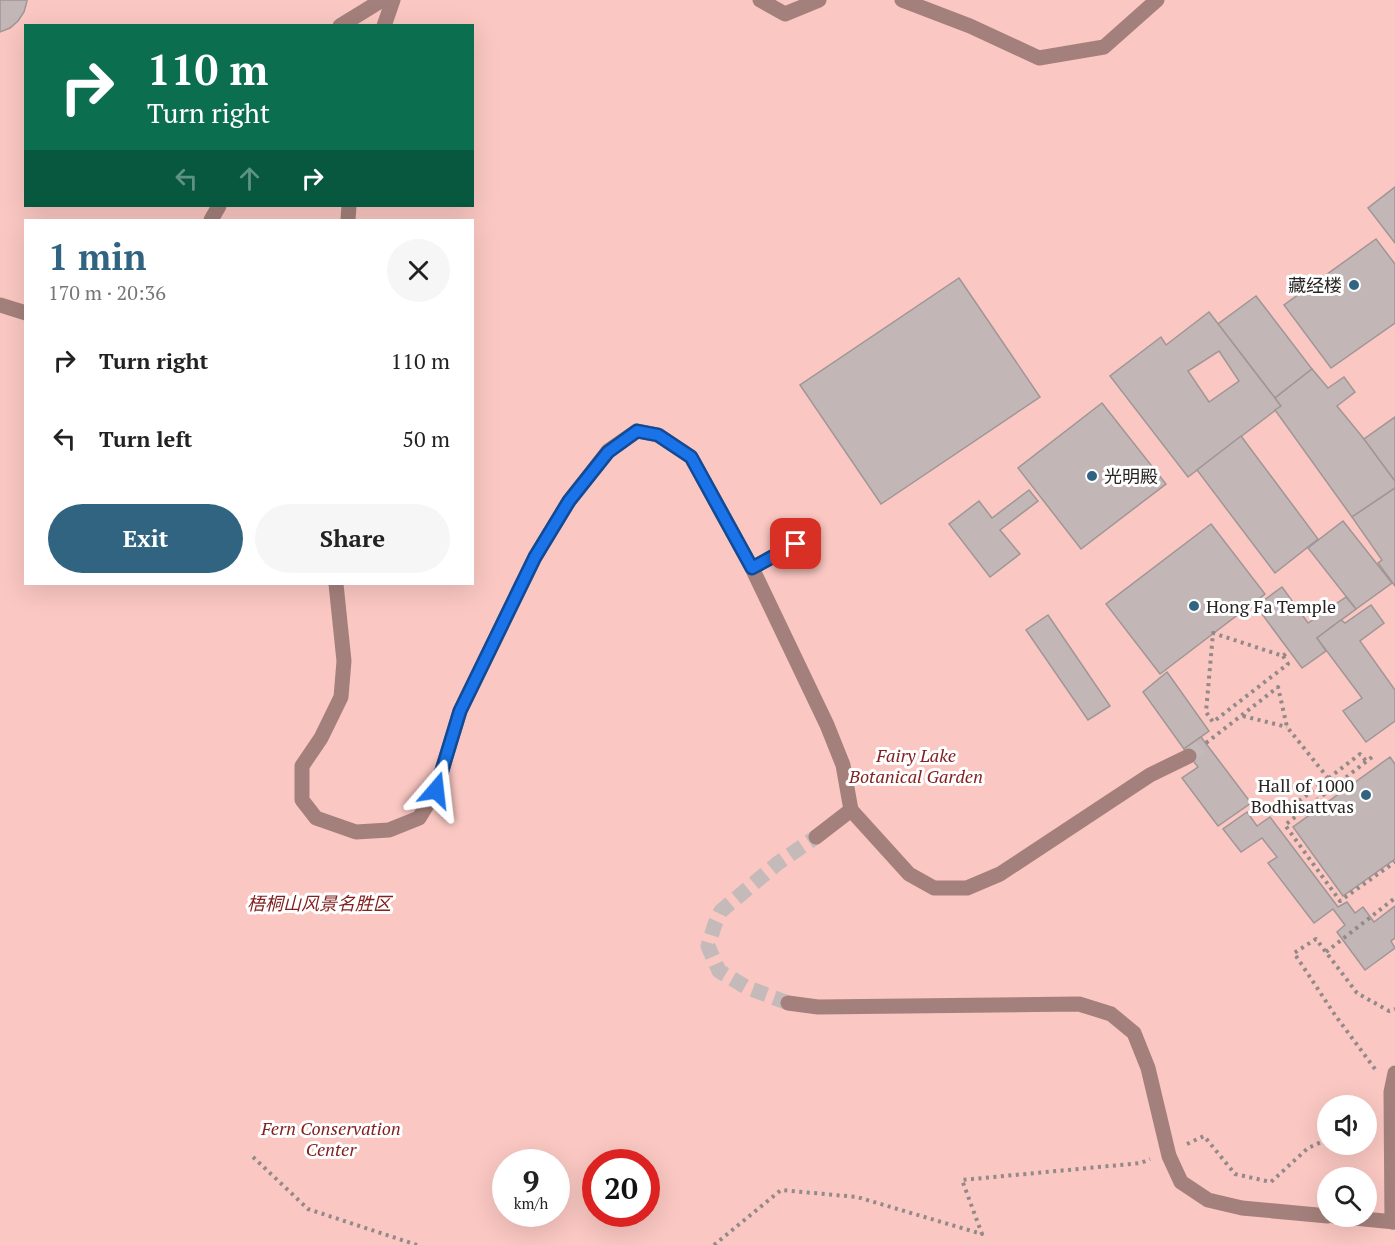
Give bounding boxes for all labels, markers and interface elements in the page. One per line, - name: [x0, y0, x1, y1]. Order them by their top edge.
- text: 110 m: [147, 41, 268, 97]
- icon: right: [48, 48, 126, 126]
- text: Turn right: [147, 95, 270, 131]
- icon: left: [170, 162, 203, 195]
- icon: ahead: [233, 162, 266, 195]
- icon: right: [296, 162, 329, 195]
- text: 1 min: [48, 233, 146, 280]
- button: close: [387, 239, 450, 302]
- place label: 藏经楼: [1288, 273, 1342, 297]
- marker: 藏经楼: [1347, 278, 1361, 292]
- text: 170 m · 20:36: [48, 279, 166, 306]
- icon: right: [48, 344, 81, 377]
- text: Turn right: [99, 346, 208, 375]
- text: 110 m: [390, 346, 450, 375]
- icon: left: [48, 422, 81, 455]
- text: Turn left: [99, 424, 192, 453]
- text: 50 m: [402, 424, 450, 453]
- place label: 光明殿: [1104, 464, 1158, 488]
- marker: 光明殿: [1085, 469, 1099, 483]
- button: Exit: [48, 504, 243, 573]
- button: Share: [255, 504, 450, 573]
- pin: [770, 518, 821, 569]
- icon: arrive: [779, 527, 812, 560]
- place label: Hong Fa Temple: [1206, 594, 1336, 618]
- marker: Hong Fa Temple: [1187, 599, 1201, 613]
- park label: Fairy Lake Botanical Garden: [848, 743, 983, 788]
- position arrow: [404, 758, 468, 822]
- place label: Hall of 1000 Bodhisattvas: [1251, 773, 1354, 818]
- marker: Hall of 1000 Bodhisattvas: [1359, 788, 1373, 802]
- park label: 梧桐山风景名胜区: [247, 891, 394, 915]
- map controls: [1317, 1095, 1377, 1227]
- button: sound: [1317, 1095, 1377, 1155]
- park label: Fern Conservation Center: [260, 1116, 401, 1161]
- speed limit sign: 20: [582, 1149, 660, 1227]
- text: 9: [523, 1161, 539, 1201]
- button: search: [1317, 1167, 1377, 1227]
- text: km/h: [514, 1193, 548, 1213]

